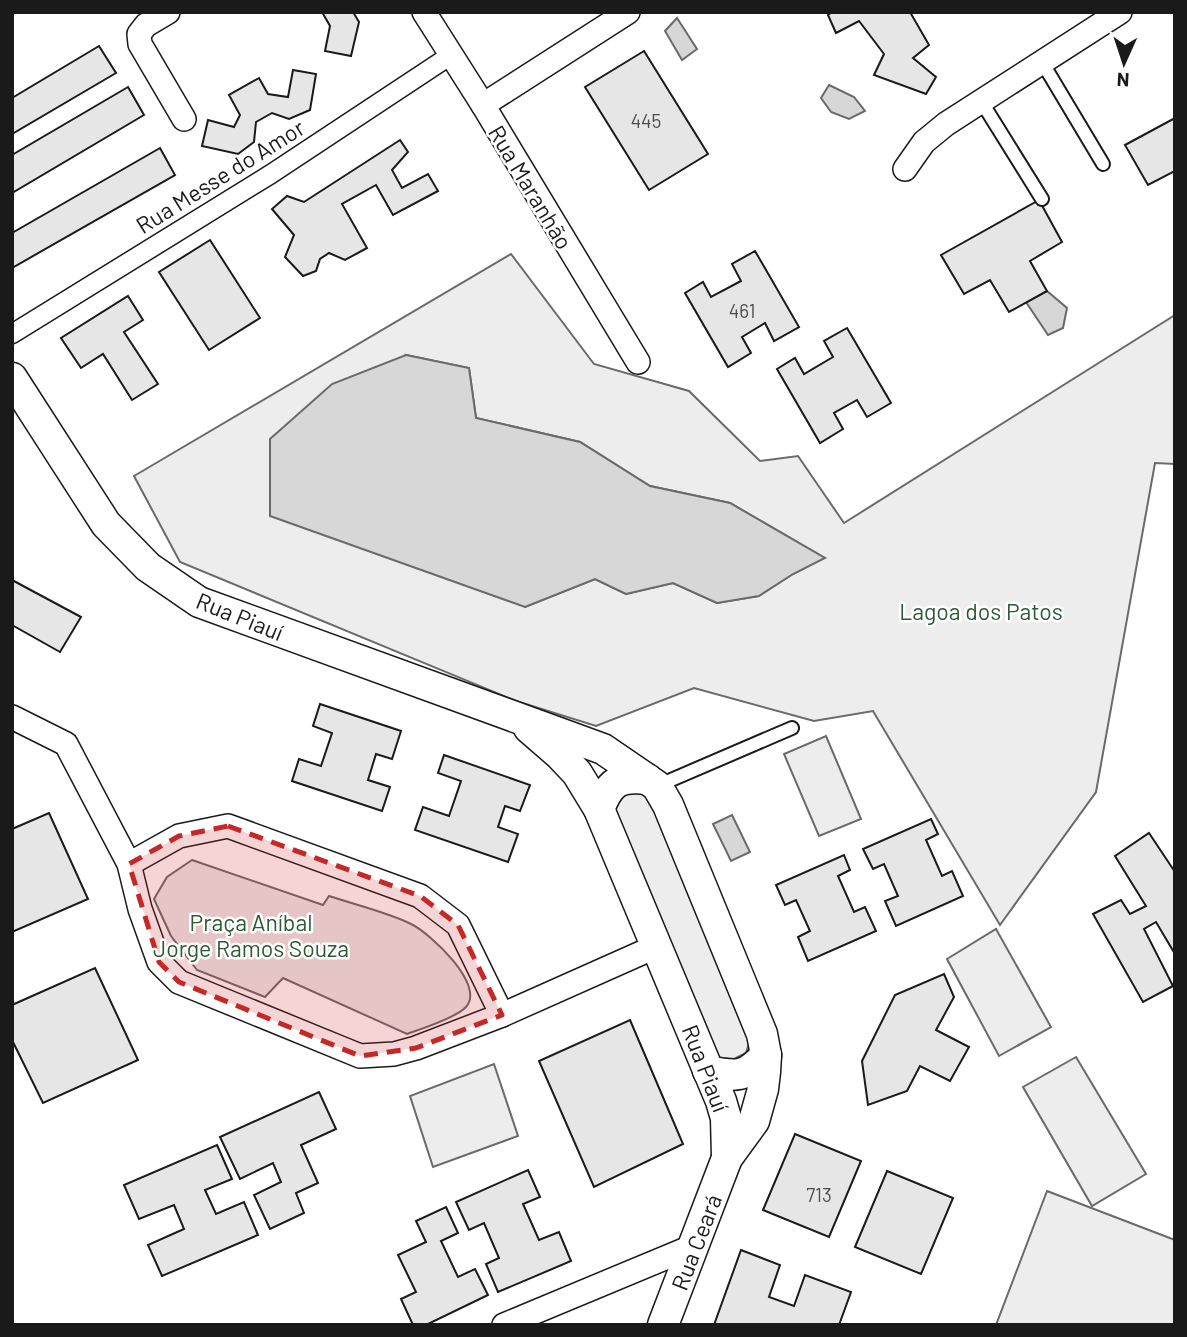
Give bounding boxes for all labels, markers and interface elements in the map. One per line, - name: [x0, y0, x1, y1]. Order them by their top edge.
- north arrow: [1089, 28, 1159, 98]
- text: N: [1116, 69, 1130, 92]
- house number: 445: [631, 109, 661, 132]
- street label: Rua Messe do Amor: [131, 113, 310, 239]
- street label: Rua Maranhão: [483, 120, 579, 254]
- house number: 461: [729, 299, 755, 322]
- street label: Rua Piauí: [192, 586, 288, 646]
- park label: Lagoa dos Patos: [899, 597, 1063, 625]
- park label: Praça Aníbal Jorge Ramos Souza: [153, 908, 349, 962]
- street label: Rua Piauí: [677, 1020, 735, 1116]
- house number: 713: [806, 1183, 832, 1206]
- street label: Rua Ceará: [665, 1190, 727, 1294]

